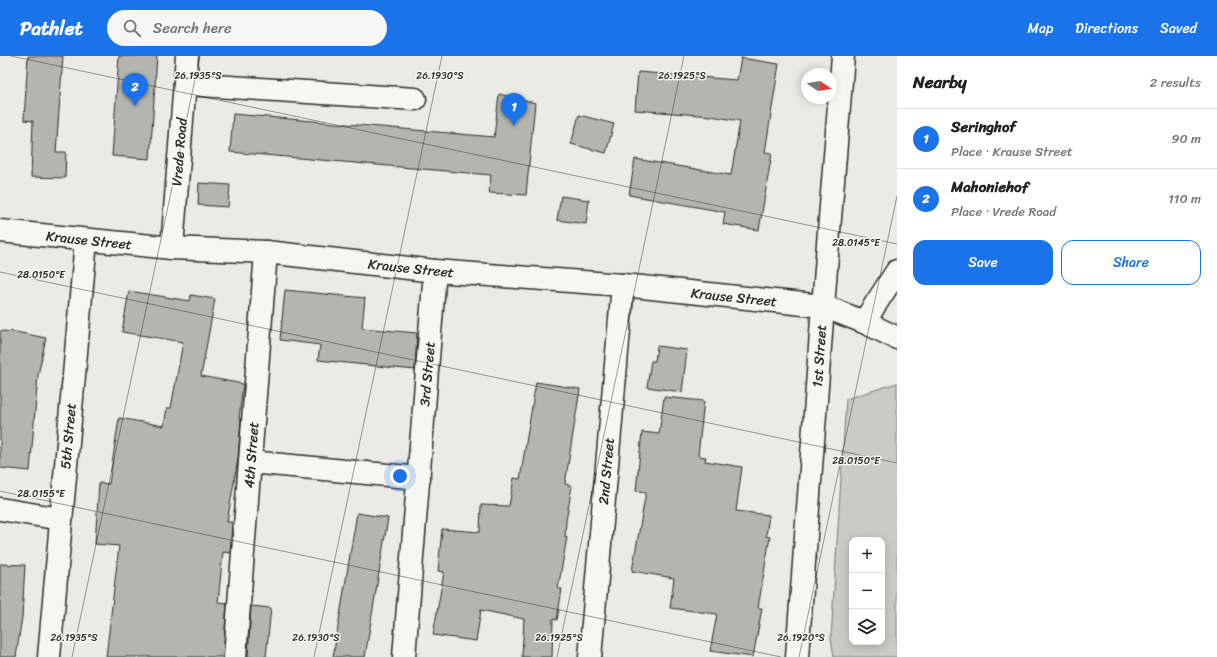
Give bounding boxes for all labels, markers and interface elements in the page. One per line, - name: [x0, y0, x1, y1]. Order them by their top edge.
- search box: [107, 10, 387, 46]
- text: Pathlet: [20, 12, 83, 45]
- text: Search here: [153, 15, 232, 41]
- text: Map: [1027, 16, 1053, 41]
- text: Directions: [1075, 16, 1138, 41]
- text: Saved: [1160, 16, 1197, 41]
- icon: search: [121, 17, 143, 39]
- text: 26.1935°S: [174, 67, 222, 85]
- text: 26.1930°S: [416, 67, 464, 85]
- text: 26.1925°S: [658, 67, 706, 85]
- text: Nearby: [913, 67, 967, 97]
- north arrow: [801, 68, 837, 104]
- text: 2 results: [1150, 71, 1201, 94]
- pin: 2: [122, 73, 148, 106]
- pin: 1: [501, 93, 527, 126]
- text: Seringhof: [951, 114, 1016, 140]
- street label: Vrede Road: [164, 115, 195, 187]
- text: 1: [923, 127, 929, 150]
- text: 90 m: [1171, 127, 1201, 150]
- text: Place · Krause Street: [951, 140, 1073, 163]
- text: Mahoniehof: [951, 174, 1028, 200]
- text: 2: [922, 187, 930, 210]
- text: 110 m: [1168, 187, 1201, 210]
- text: Place · Vrede Road: [951, 200, 1056, 223]
- street label: Krause Street: [45, 224, 133, 257]
- text: 28.0145°E: [832, 234, 881, 252]
- button: Save: [913, 240, 1053, 285]
- button: Share: [1061, 240, 1201, 285]
- street label: Krause Street: [367, 252, 455, 285]
- text: 28.0150°E: [17, 266, 66, 284]
- street label: Krause Street: [690, 281, 778, 314]
- street label: 1st Street: [805, 324, 834, 388]
- street label: 3rd Street: [412, 341, 443, 408]
- street label: 5th Street: [53, 402, 84, 470]
- street label: 4th Street: [237, 421, 266, 489]
- street label: 2nd Street: [591, 436, 622, 506]
- text: 28.0150°E: [832, 452, 881, 470]
- your location: [390, 466, 410, 486]
- text: 28.0155°E: [17, 485, 66, 503]
- map controls: [849, 537, 885, 645]
- button: +: [849, 537, 885, 573]
- button: −: [849, 573, 885, 609]
- button: layers: [849, 609, 885, 645]
- text: 26.1935°S: [50, 629, 98, 647]
- text: 26.1930°S: [292, 629, 340, 647]
- text: 26.1925°S: [535, 629, 583, 647]
- text: 26.1920°S: [777, 629, 825, 647]

